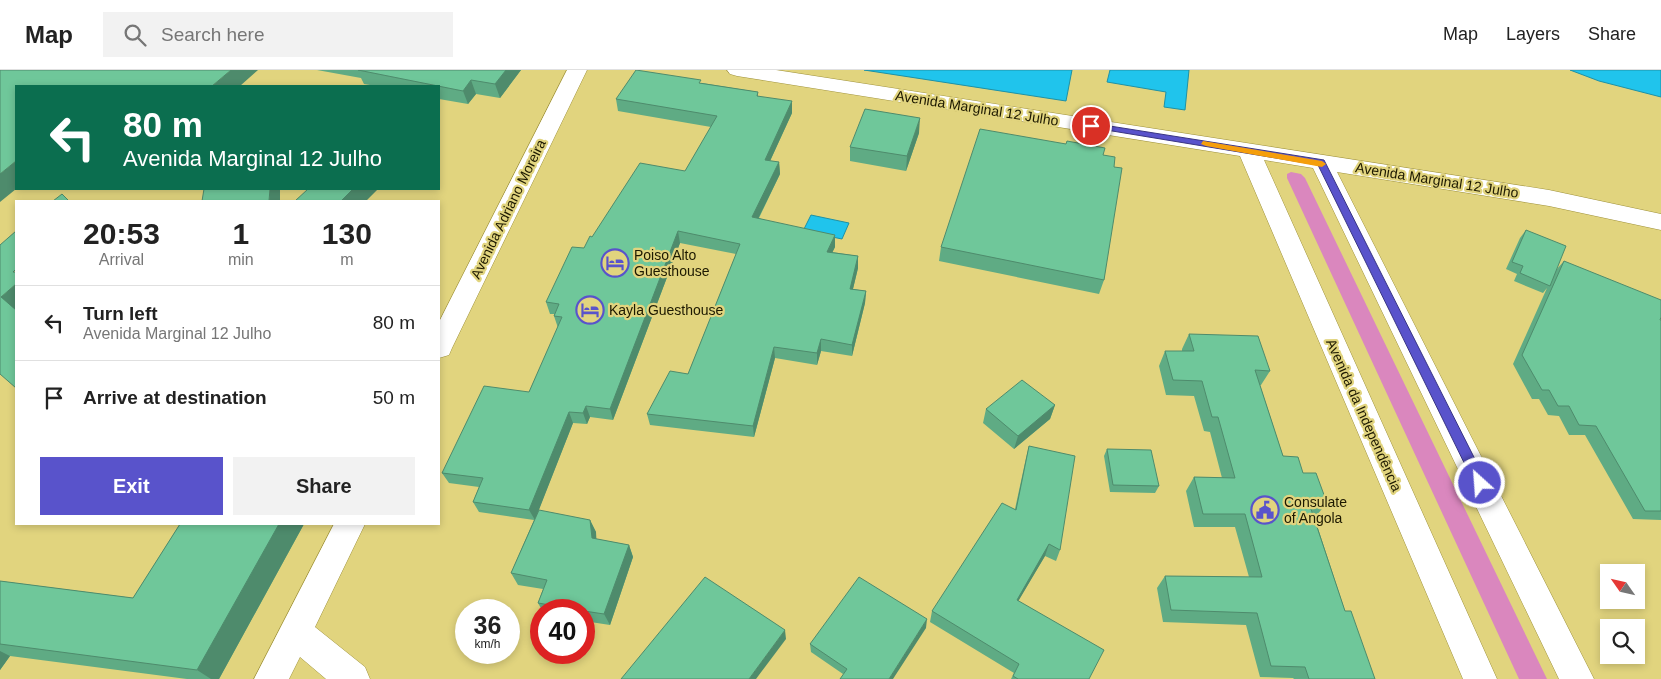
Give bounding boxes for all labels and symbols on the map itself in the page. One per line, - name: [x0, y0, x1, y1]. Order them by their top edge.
- street label: Avenida Marginal 12 Julho: [894, 87, 1060, 129]
- pin: [1070, 105, 1112, 147]
- street label: Avenida Adriano Moreira: [467, 137, 549, 281]
- street label: Avenida Marginal 12 Julho: [1354, 159, 1520, 201]
- place label: Poiso Alto Guesthouse: [634, 247, 710, 279]
- hotel icon: Poiso Alto Guesthouse: [600, 248, 630, 278]
- hotel icon: Kayla Guesthouse: [575, 295, 605, 325]
- place label: Kayla Guesthouse: [609, 302, 724, 318]
- street label: Avenida da Independência: [1323, 336, 1405, 494]
- position arrow: [1453, 456, 1505, 508]
- place label: Consulate of Angola: [1284, 494, 1347, 526]
- public building icon: Consulate of Angola: [1250, 495, 1280, 525]
- north arrow: [1600, 564, 1645, 609]
- speed limit sign: 40: [530, 599, 595, 664]

